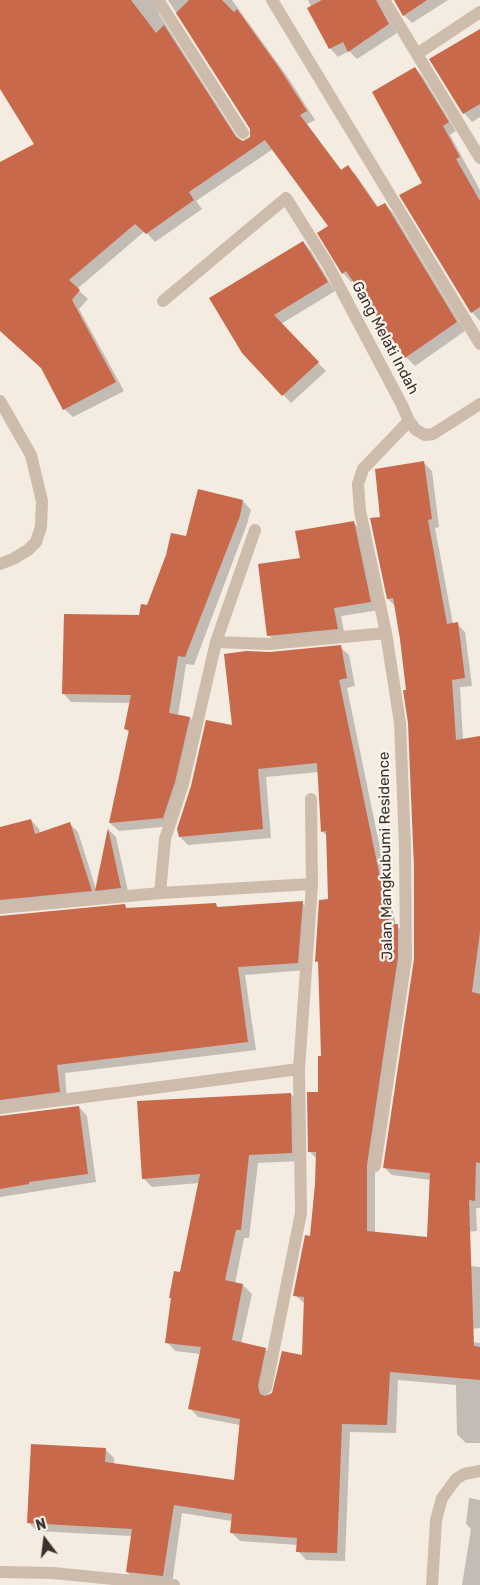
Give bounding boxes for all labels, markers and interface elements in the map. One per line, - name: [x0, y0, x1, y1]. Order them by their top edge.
- street label: Gang Melati Indah: [348, 279, 422, 397]
- street label: Jalan Mangkubumi Residence: [375, 752, 397, 960]
- north arrow: [20, 1515, 70, 1565]
- text: N: [34, 1516, 48, 1535]

